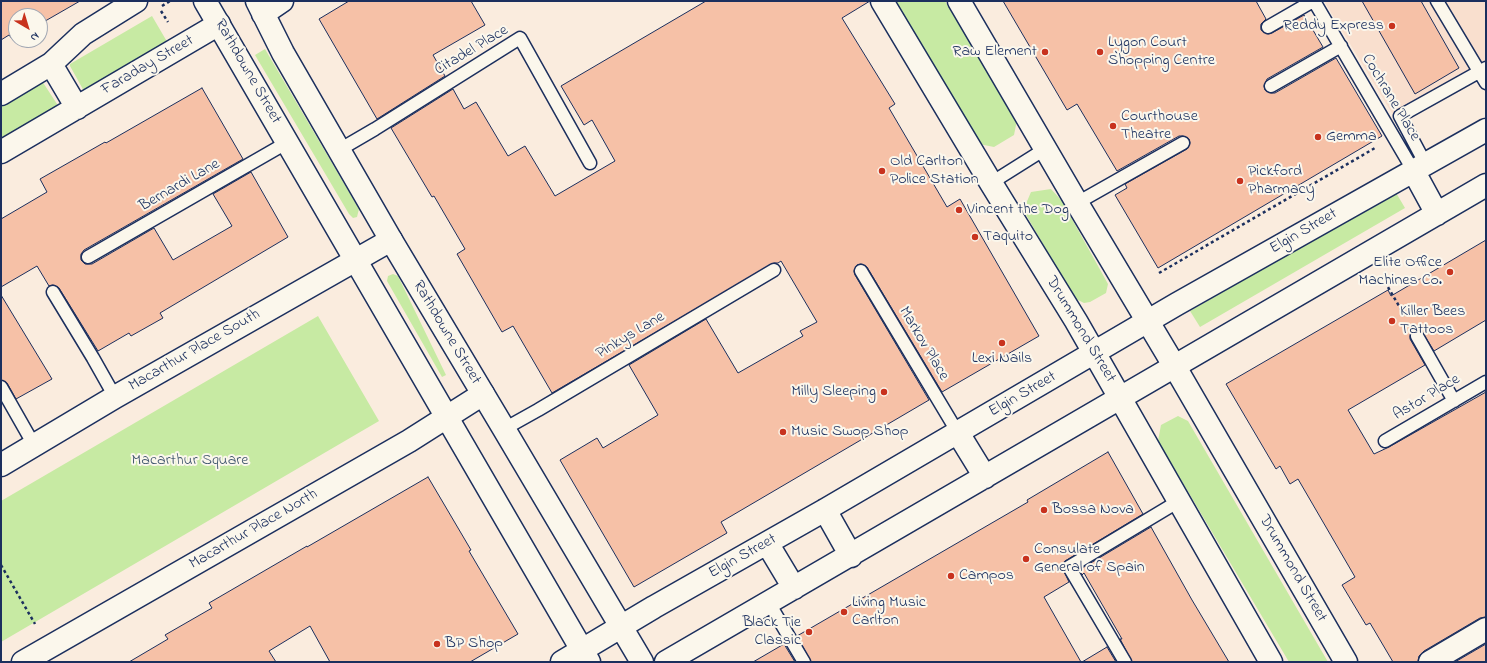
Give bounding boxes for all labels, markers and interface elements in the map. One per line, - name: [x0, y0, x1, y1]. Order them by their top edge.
- north arrow: [8, 8, 48, 48]
- street label: Rathdowne Street: [209, 16, 285, 128]
- place label: Reddy Express: [1283, 16, 1384, 36]
- marker: Reddy Express: [1387, 21, 1397, 31]
- street label: Citadel Place: [432, 22, 512, 80]
- text: N: [27, 28, 43, 45]
- street label: Faraday Street: [98, 32, 198, 100]
- place label: Lygon Court Shopping Centre: [1108, 33, 1215, 71]
- place label: Raw Element: [953, 42, 1037, 62]
- marker: Raw Element: [1040, 47, 1050, 57]
- marker: Lygon Court Shopping Centre: [1095, 47, 1105, 57]
- street label: Cochrane Place: [1356, 51, 1424, 145]
- place label: Courthouse Theatre: [1121, 107, 1198, 145]
- marker: Courthouse Theatre: [1108, 121, 1118, 131]
- place label: Gemma: [1326, 127, 1377, 147]
- marker: Gemma: [1313, 132, 1323, 142]
- place label: Old Carlton Police Station: [890, 152, 979, 190]
- street label: Bernardi Lane: [136, 155, 224, 217]
- place label: Pickford Pharmacy: [1248, 162, 1315, 200]
- marker: Old Carlton Police Station: [877, 166, 887, 176]
- marker: Pickford Pharmacy: [1235, 176, 1245, 186]
- place label: Vincent the Dog: [967, 200, 1069, 220]
- marker: Vincent the Dog: [954, 205, 964, 215]
- street label: Elgin Street: [1267, 205, 1341, 259]
- place label: Taquito: [983, 227, 1033, 247]
- marker: Taquito: [970, 232, 980, 242]
- place label: Elite Office Machines Co.: [1358, 253, 1442, 291]
- marker: Elite Office Machines Co.: [1445, 267, 1455, 277]
- street label: Drummond Street: [1041, 274, 1119, 386]
- street label: Rathdowne Street: [407, 278, 485, 388]
- place label: Killer Bees Tattoos: [1400, 302, 1465, 340]
- street label: Markov Place: [893, 304, 953, 384]
- street label: Macarthur Place South: [126, 306, 264, 396]
- street label: Pinkys Lane: [593, 308, 669, 364]
- marker: Killer Bees Tattoos: [1387, 316, 1397, 326]
- marker: Lexi Nails: [997, 338, 1007, 348]
- place label: Lexi Nails: [972, 349, 1032, 369]
- street label: Elgin Street: [986, 368, 1060, 422]
- street label: Astor Place: [1390, 371, 1464, 425]
- place label: Milly Sleeping: [791, 382, 876, 402]
- marker: Milly Sleeping: [879, 387, 889, 397]
- place label: Music Swop Shop: [791, 422, 908, 442]
- marker: Music Swop Shop: [778, 427, 788, 437]
- park label: Macarthur Square: [132, 451, 248, 471]
- street label: Macarthur Place North: [186, 485, 322, 575]
- place label: Bossa Nova: [1052, 500, 1134, 520]
- marker: Bossa Nova: [1039, 505, 1049, 515]
- street label: Drummond Street: [1254, 512, 1330, 626]
- street label: Elgin Street: [706, 531, 780, 583]
- place label: Consulate General of Spain: [1034, 540, 1145, 578]
- marker: Consulate General of Spain: [1021, 554, 1031, 564]
- place label: Campos: [959, 566, 1014, 586]
- marker: Campos: [946, 571, 956, 581]
- place label: Living Music Carlton: [852, 593, 926, 631]
- marker: Living Music Carlton: [839, 607, 849, 617]
- place label: Black Tie Classic: [743, 613, 801, 651]
- marker: Black Tie Classic: [804, 627, 814, 637]
- place label: BP Shop: [445, 634, 503, 654]
- marker: BP Shop: [432, 639, 442, 649]

